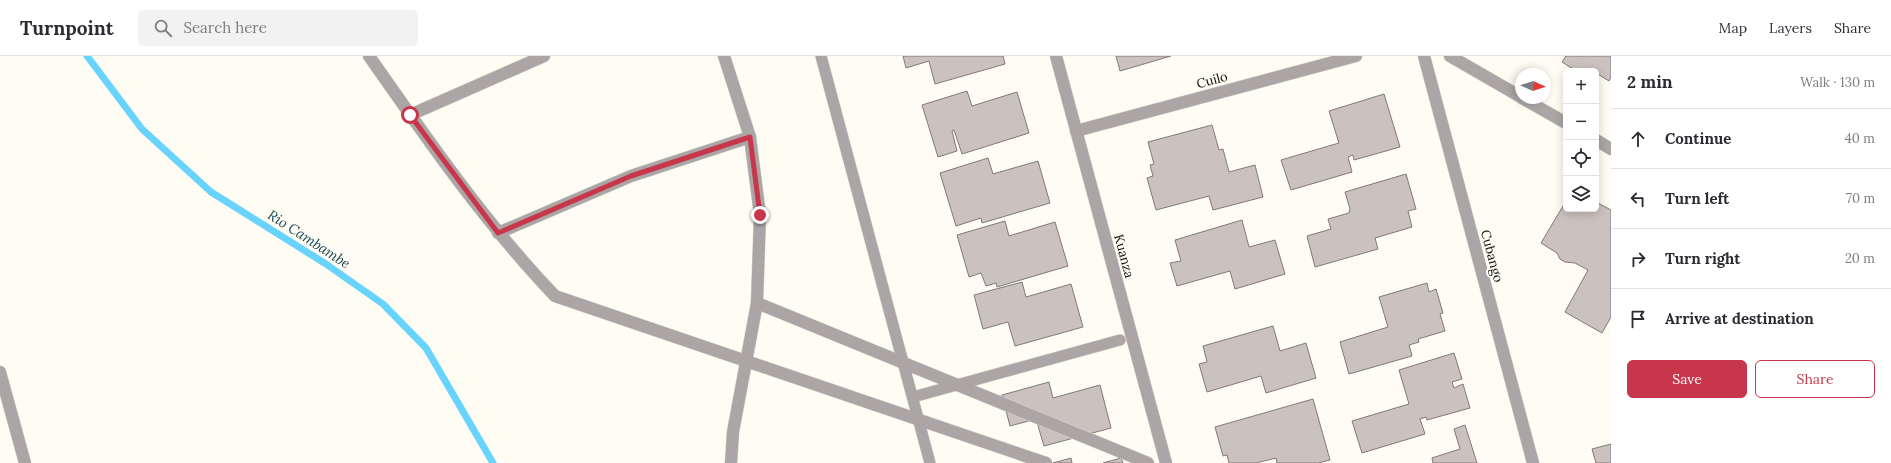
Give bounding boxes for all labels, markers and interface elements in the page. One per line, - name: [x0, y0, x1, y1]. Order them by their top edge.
- search box: [138, 10, 418, 46]
- text: Turnpoint: [20, 16, 114, 40]
- icon: search: [152, 17, 174, 39]
- text: Search here: [184, 18, 267, 37]
- text: Map: [1719, 19, 1747, 37]
- text: Layers: [1769, 19, 1812, 37]
- text: Share: [1834, 19, 1871, 37]
- street label: Cuilo: [1195, 68, 1230, 92]
- north arrow: [1515, 68, 1551, 104]
- map controls: [1563, 68, 1599, 212]
- button: +: [1563, 68, 1599, 104]
- text: 2 min: [1627, 71, 1673, 93]
- text: Walk · 130 m: [1800, 74, 1875, 91]
- button: −: [1563, 104, 1599, 140]
- route start: [401, 106, 419, 124]
- icon: ahead: [1627, 128, 1649, 150]
- text: Continue: [1665, 129, 1731, 148]
- text: 40 m: [1845, 130, 1875, 147]
- button: locate: [1563, 140, 1599, 176]
- button: layers: [1563, 176, 1599, 212]
- icon: left: [1627, 188, 1649, 210]
- text: Turn left: [1665, 189, 1729, 208]
- text: 70 m: [1846, 190, 1875, 207]
- water label: Rio Cambambe: [264, 206, 354, 273]
- route end: [751, 206, 769, 224]
- street label: Cubango: [1477, 228, 1507, 285]
- street label: Kuanza: [1110, 232, 1138, 280]
- icon: right: [1627, 248, 1649, 270]
- text: Turn right: [1665, 249, 1741, 268]
- text: 20 m: [1845, 250, 1875, 267]
- icon: arrive: [1627, 308, 1649, 330]
- text: Arrive at destination: [1665, 309, 1814, 328]
- button: Save: [1627, 360, 1747, 398]
- button: Share: [1755, 360, 1875, 398]

